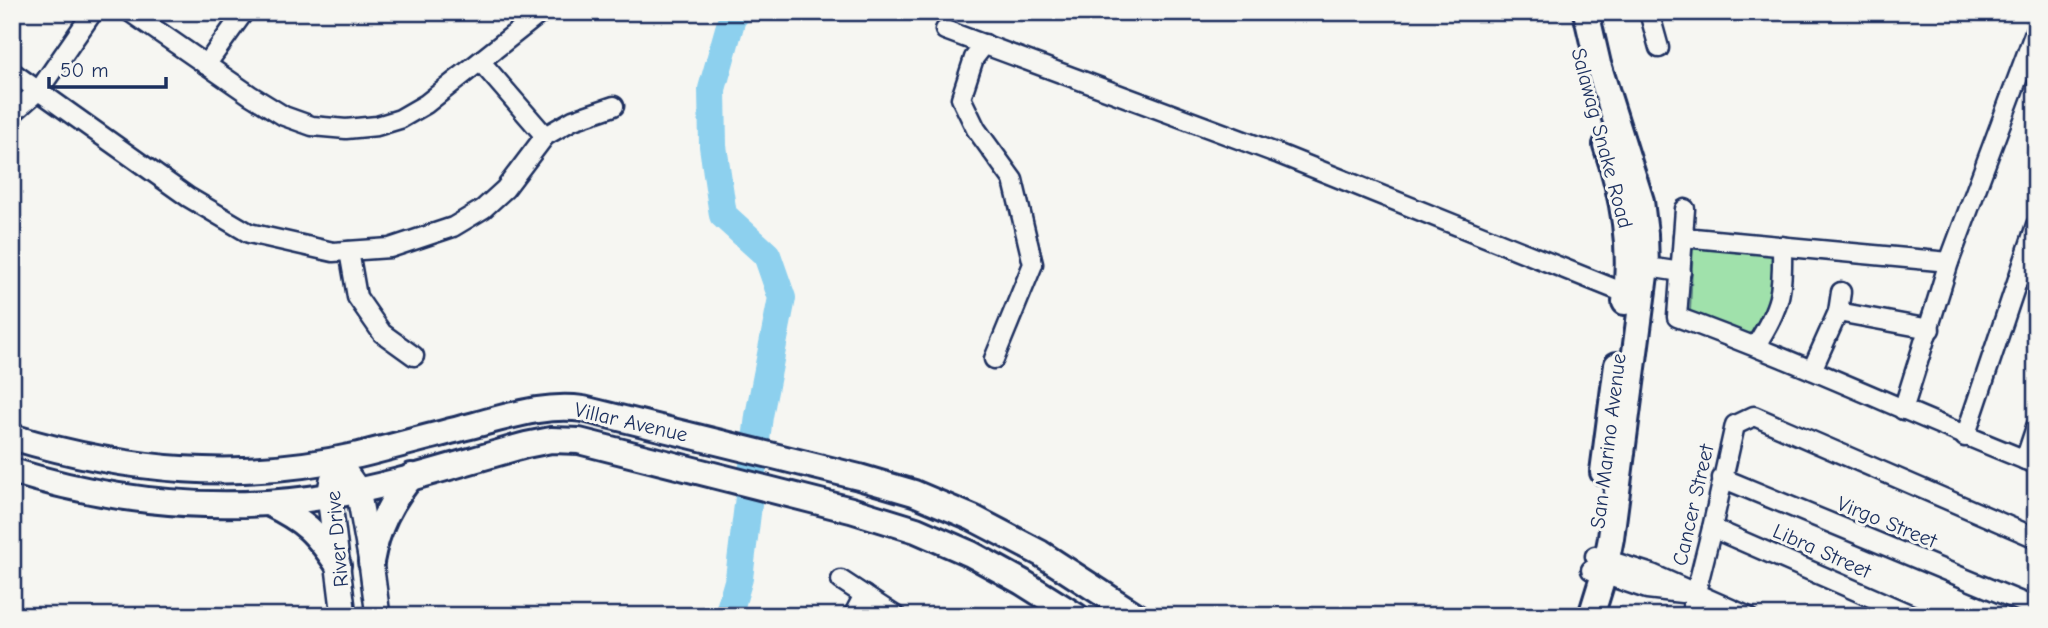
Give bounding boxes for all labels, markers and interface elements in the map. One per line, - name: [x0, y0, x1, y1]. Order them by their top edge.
- street label: Salawag Snake Road: [1566, 45, 1638, 231]
- scale bar: [49, 46, 166, 90]
- text: 50 m: [60, 58, 109, 82]
- street label: San Marino Avenue: [1585, 352, 1631, 530]
- street label: Villar Avenue: [572, 397, 690, 447]
- street label: Cancer Street: [1667, 441, 1719, 568]
- street label: River Drive: [321, 490, 353, 588]
- street label: Virgo Street: [1834, 491, 1941, 553]
- street label: Libra Street: [1769, 519, 1876, 584]

